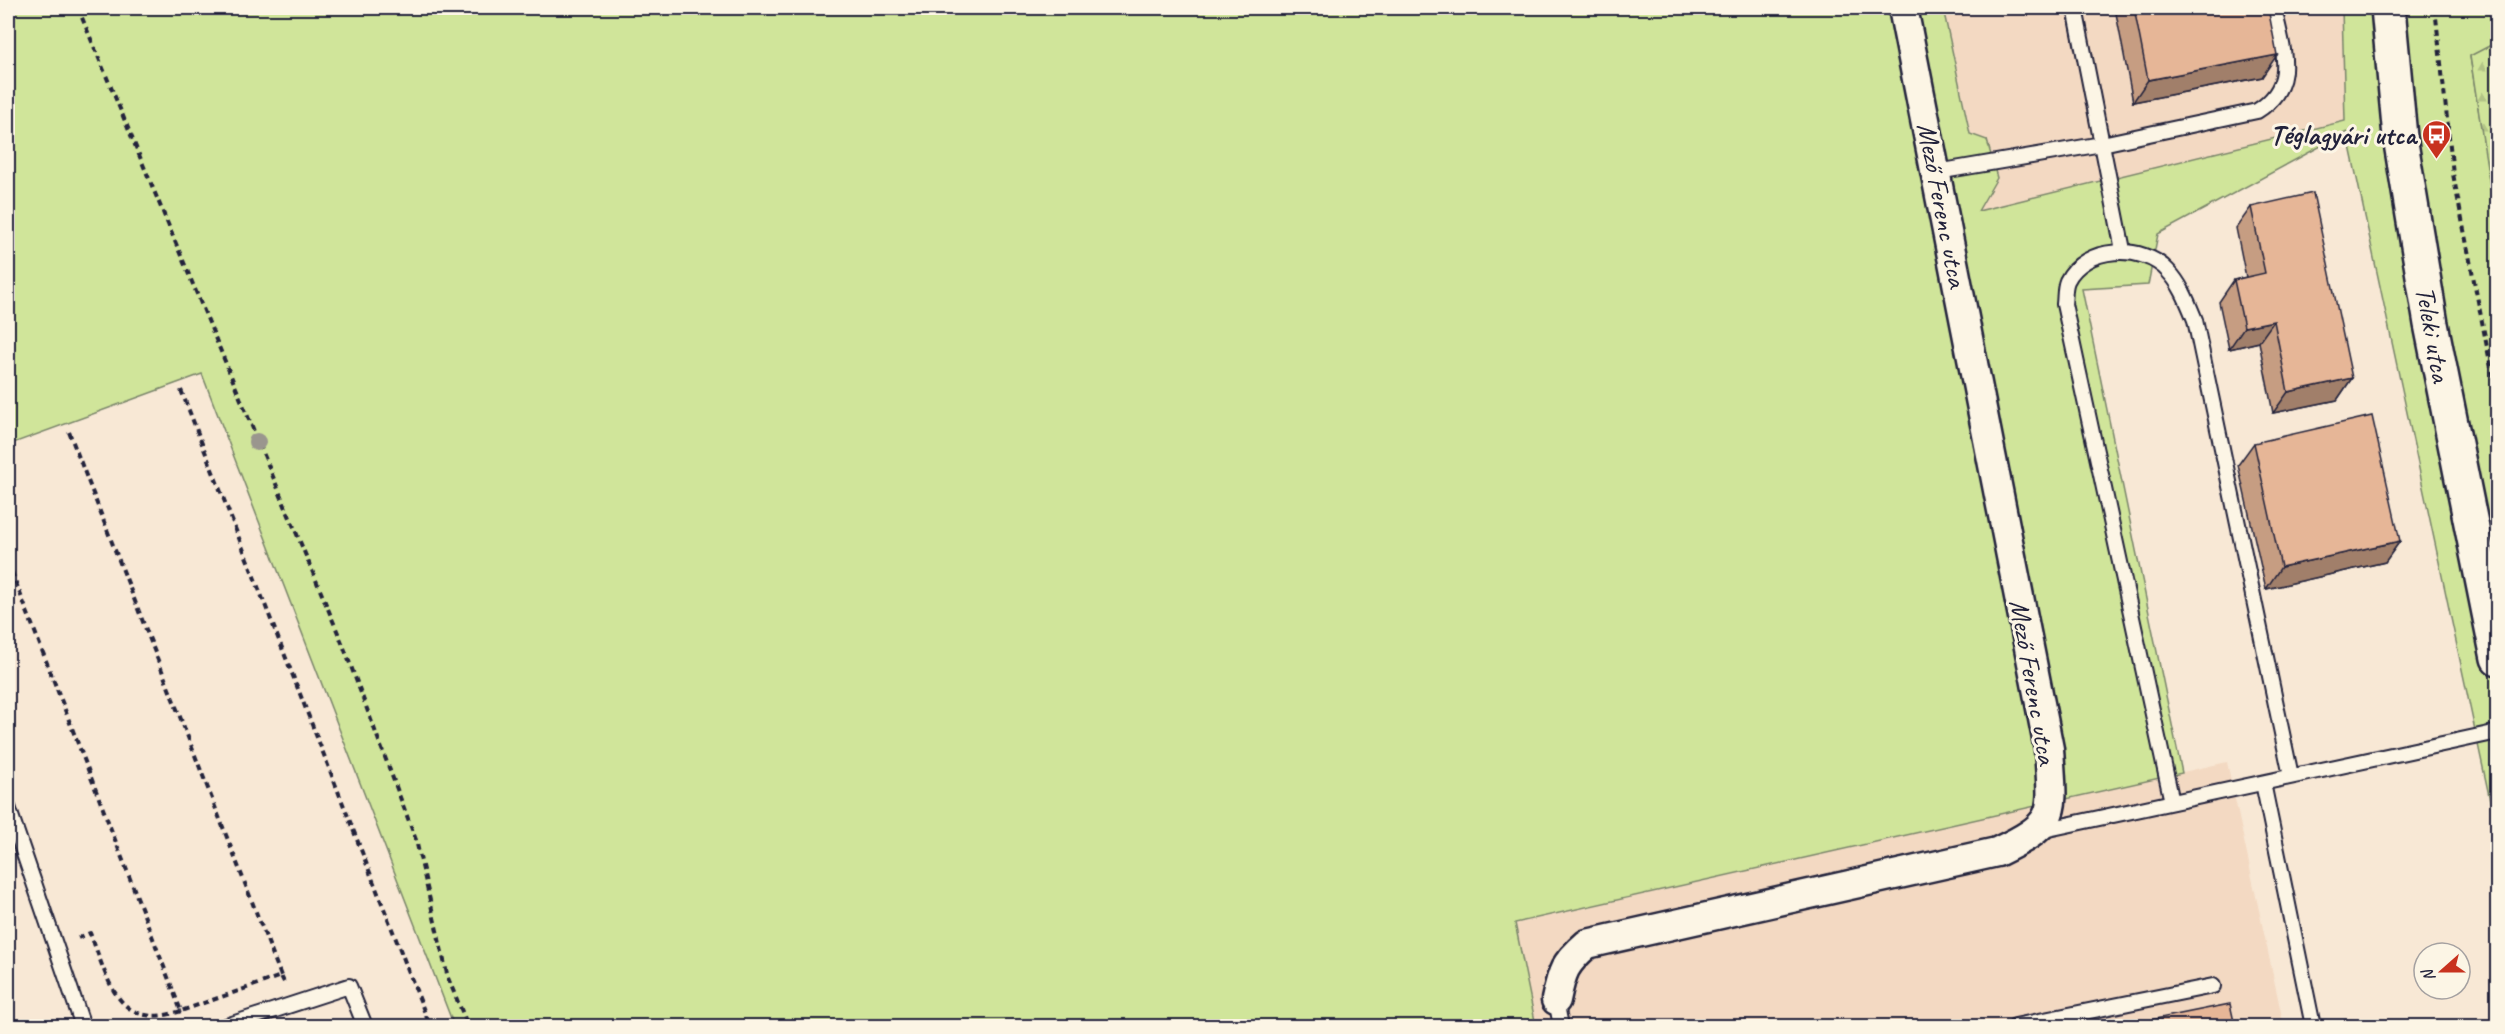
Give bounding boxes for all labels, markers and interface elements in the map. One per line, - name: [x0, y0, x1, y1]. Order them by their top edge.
- place label: Téglagyári utca: [2270, 117, 2418, 152]
- bus stop icon: Téglagyári utca: [2421, 118, 2453, 160]
- street label: Mező Ferenc utca: [1909, 120, 1976, 292]
- street label: Teleki utca: [2408, 284, 2459, 386]
- street label: Mező Ferenc utca: [2002, 597, 2066, 769]
- north arrow: [2412, 941, 2472, 1001]
- text: N: [2417, 965, 2440, 984]

